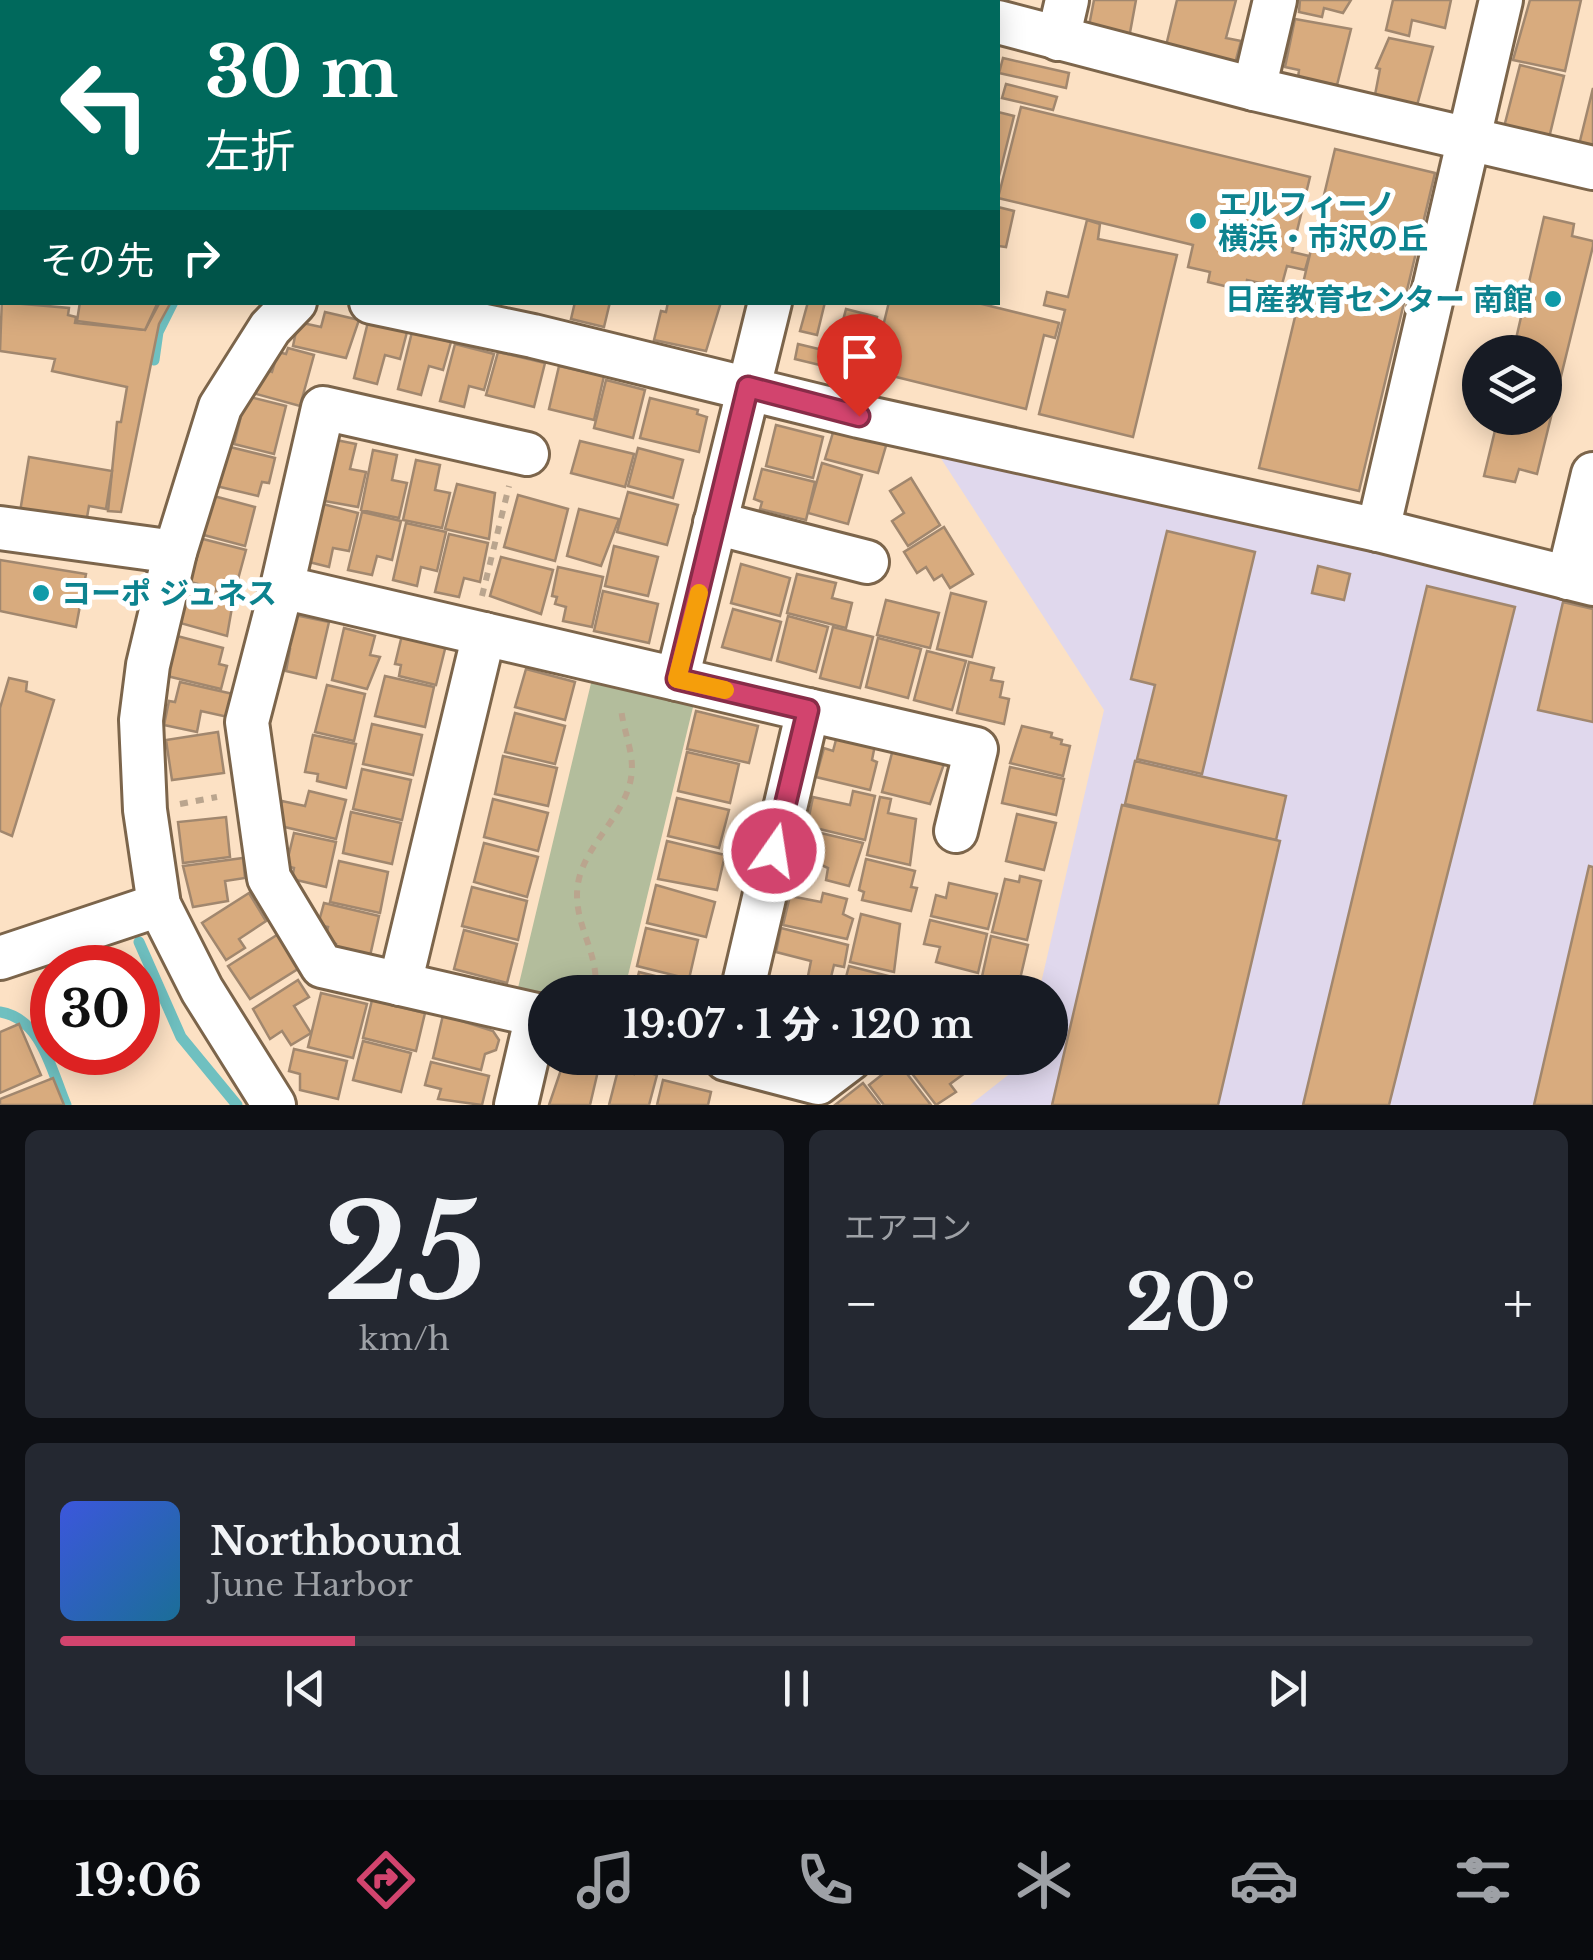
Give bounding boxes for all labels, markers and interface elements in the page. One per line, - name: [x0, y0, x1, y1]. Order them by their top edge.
- text: 30 m: [205, 29, 398, 116]
- icon: left: [40, 40, 170, 170]
- text: 左折: [205, 123, 295, 179]
- place label: エルフィーノ 横浜・市沢の丘: [1218, 186, 1428, 257]
- marker: エルフィーノ 横浜・市沢の丘: [1187, 210, 1209, 232]
- icon: right: [174, 230, 229, 285]
- text: その先: [40, 237, 154, 284]
- place label: 日産教育センター 南館: [1225, 281, 1533, 318]
- marker: 日産教育センター 南館: [1542, 288, 1564, 310]
- pin: [817, 314, 902, 417]
- icon: arrive: [832, 329, 887, 384]
- map controls: [1462, 335, 1562, 435]
- button: layers: [1462, 335, 1562, 435]
- place label: コーポ ジュネス: [61, 575, 277, 612]
- marker: コーポ ジュネス: [30, 582, 52, 604]
- position arrow: [722, 799, 826, 903]
- speed limit sign: 30: [30, 945, 160, 1075]
- text: 19:07 · 1 分 · 120 m: [623, 1001, 973, 1048]
- text: 25: [324, 1173, 485, 1334]
- text: エアコン: [844, 1208, 972, 1248]
- text: 20°: [1126, 1257, 1256, 1350]
- text: −: [844, 1270, 879, 1338]
- text: +: [1503, 1270, 1533, 1338]
- text: km/h: [359, 1319, 450, 1359]
- text: Northbound: [210, 1518, 462, 1565]
- text: June Harbor: [210, 1565, 413, 1605]
- icon: previous: [278, 1661, 333, 1716]
- icon: pause: [769, 1661, 824, 1716]
- icon: next: [1260, 1661, 1315, 1716]
- icon: directions: [351, 1845, 421, 1915]
- icon: music: [571, 1845, 641, 1915]
- icon: phone: [790, 1845, 860, 1915]
- icon: climate: [1009, 1845, 1079, 1915]
- icon: car: [1229, 1845, 1299, 1915]
- icon: filters: [1448, 1845, 1518, 1915]
- text: 19:06: [75, 1852, 202, 1908]

